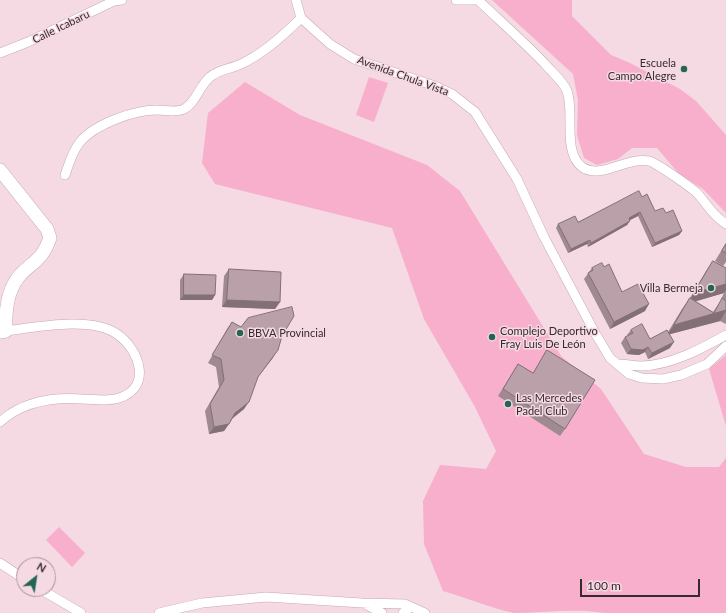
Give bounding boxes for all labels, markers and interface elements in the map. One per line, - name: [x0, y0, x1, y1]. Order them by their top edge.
- street label: Calle Icabaru: [30, 7, 92, 47]
- street label: Avenida Chula Vista: [355, 53, 451, 99]
- place label: Escuela Campo Alegre: [608, 56, 676, 82]
- marker: Escuela Campo Alegre: [679, 64, 689, 74]
- place label: Villa Bermeja: [640, 281, 703, 295]
- marker: Villa Bermeja: [706, 283, 716, 293]
- place label: Complejo Deportivo Fray Luis De León: [500, 324, 598, 350]
- place label: BBVA Provincial: [248, 326, 326, 340]
- marker: BBVA Provincial: [235, 328, 245, 338]
- marker: Complejo Deportivo Fray Luis De León: [487, 332, 497, 342]
- place label: Las Mercedes Padel Club: [516, 391, 582, 417]
- marker: Las Mercedes Padel Club: [503, 399, 513, 409]
- north arrow: [16, 557, 56, 597]
- text: N: [35, 559, 49, 575]
- scale bar: [582, 571, 702, 597]
- text: 100 m: [587, 578, 621, 593]

